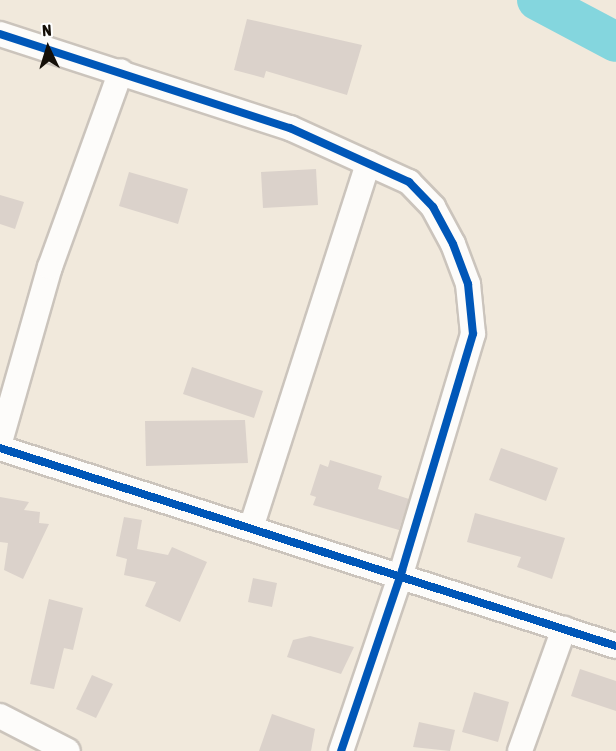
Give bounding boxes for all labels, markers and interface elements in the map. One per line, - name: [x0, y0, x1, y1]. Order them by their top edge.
- north arrow: [18, 18, 78, 78]
- text: N: [41, 21, 52, 39]

